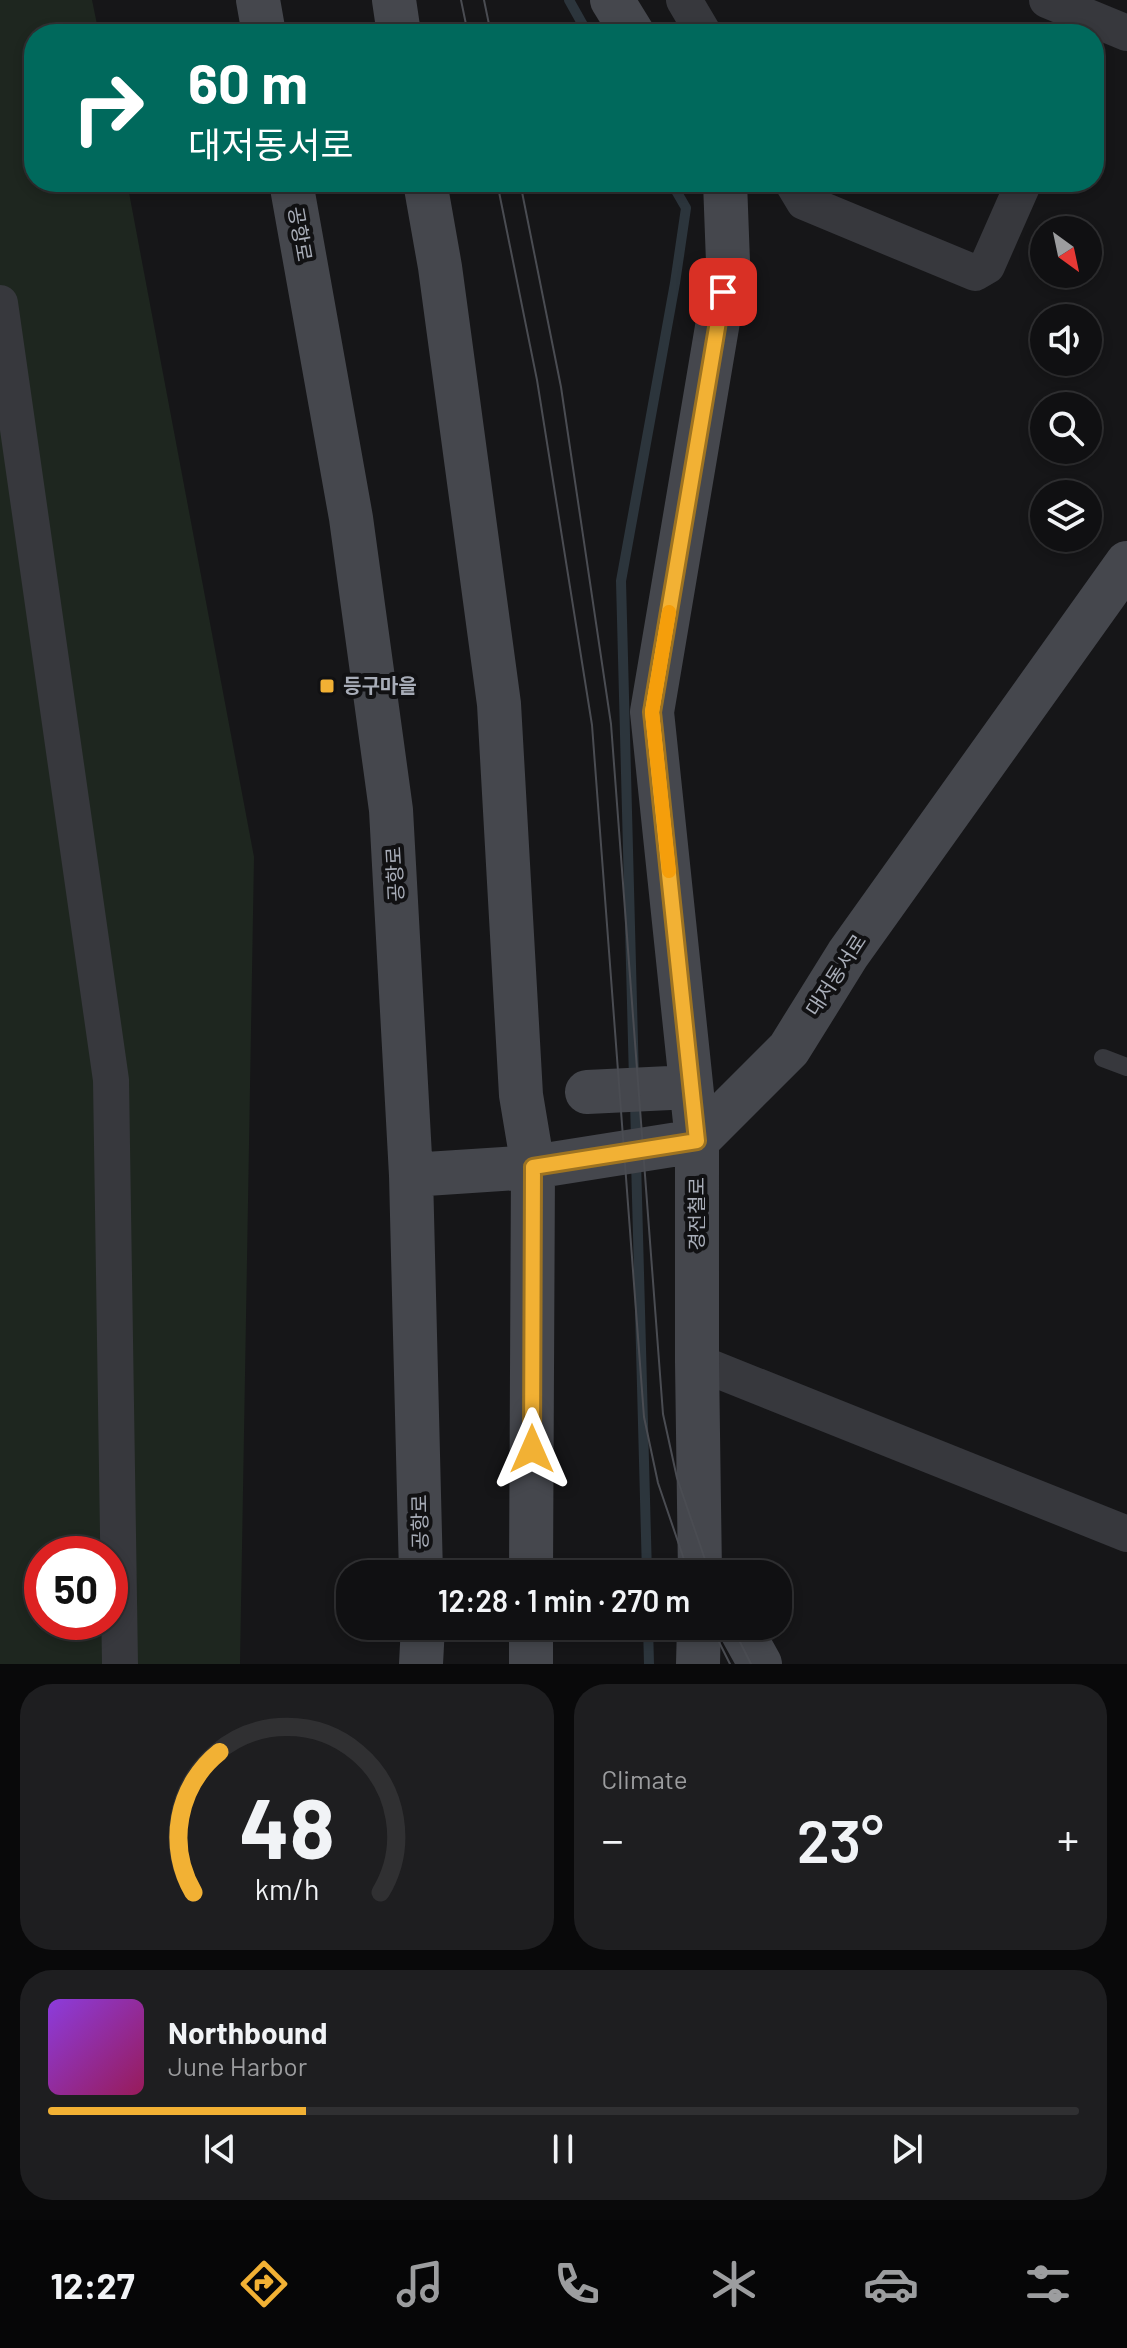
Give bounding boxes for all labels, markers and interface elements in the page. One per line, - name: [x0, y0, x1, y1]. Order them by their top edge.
- text: 60 m: [188, 48, 308, 115]
- icon: right: [56, 56, 160, 160]
- text: 대저동서로: [188, 122, 354, 165]
- street label: 공항로: [284, 205, 318, 263]
- north arrow: [1030, 216, 1102, 288]
- map controls: [1030, 216, 1102, 552]
- pin: [689, 258, 757, 326]
- icon: arrive: [701, 270, 745, 314]
- button: sound: [1030, 304, 1102, 376]
- button: search: [1030, 392, 1102, 464]
- button: layers: [1030, 480, 1102, 552]
- place label: 등구마을: [343, 673, 417, 697]
- marker: 등구마을: [318, 677, 336, 695]
- street label: 공항로: [381, 846, 407, 902]
- street label: 대저동서로: [800, 929, 870, 1020]
- street label: 경전철로: [684, 1177, 708, 1251]
- position arrow: [490, 1407, 574, 1491]
- street label: 공항로: [407, 1494, 431, 1550]
- speed limit sign: 50: [24, 1536, 128, 1640]
- text: 12:28 · 1 min · 270 m: [438, 1582, 690, 1618]
- text: Climate: [602, 1763, 688, 1794]
- text: 48: [239, 1776, 334, 1876]
- text: 23°: [797, 1803, 884, 1875]
- text: −: [602, 1812, 624, 1865]
- text: +: [1057, 1812, 1079, 1865]
- text: km/h: [254, 1871, 319, 1906]
- text: Northbound: [168, 2014, 327, 2050]
- text: June Harbor: [168, 2050, 307, 2081]
- icon: previous: [198, 2127, 242, 2171]
- icon: pause: [541, 2127, 585, 2171]
- icon: next: [885, 2127, 929, 2171]
- icon: directions: [236, 2256, 292, 2312]
- icon: music: [392, 2256, 448, 2312]
- icon: phone: [549, 2256, 605, 2312]
- icon: climate: [706, 2256, 762, 2312]
- icon: car: [863, 2256, 919, 2312]
- icon: filters: [1020, 2256, 1076, 2312]
- text: 12:27: [50, 2263, 135, 2306]

